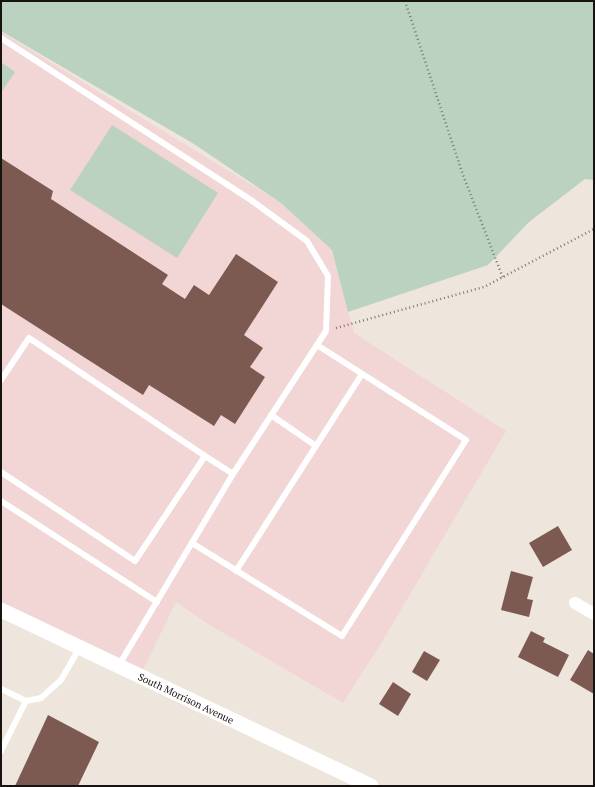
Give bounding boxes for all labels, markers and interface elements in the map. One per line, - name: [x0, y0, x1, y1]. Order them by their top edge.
- street label: South Morrison Avenue: [136, 670, 236, 726]

